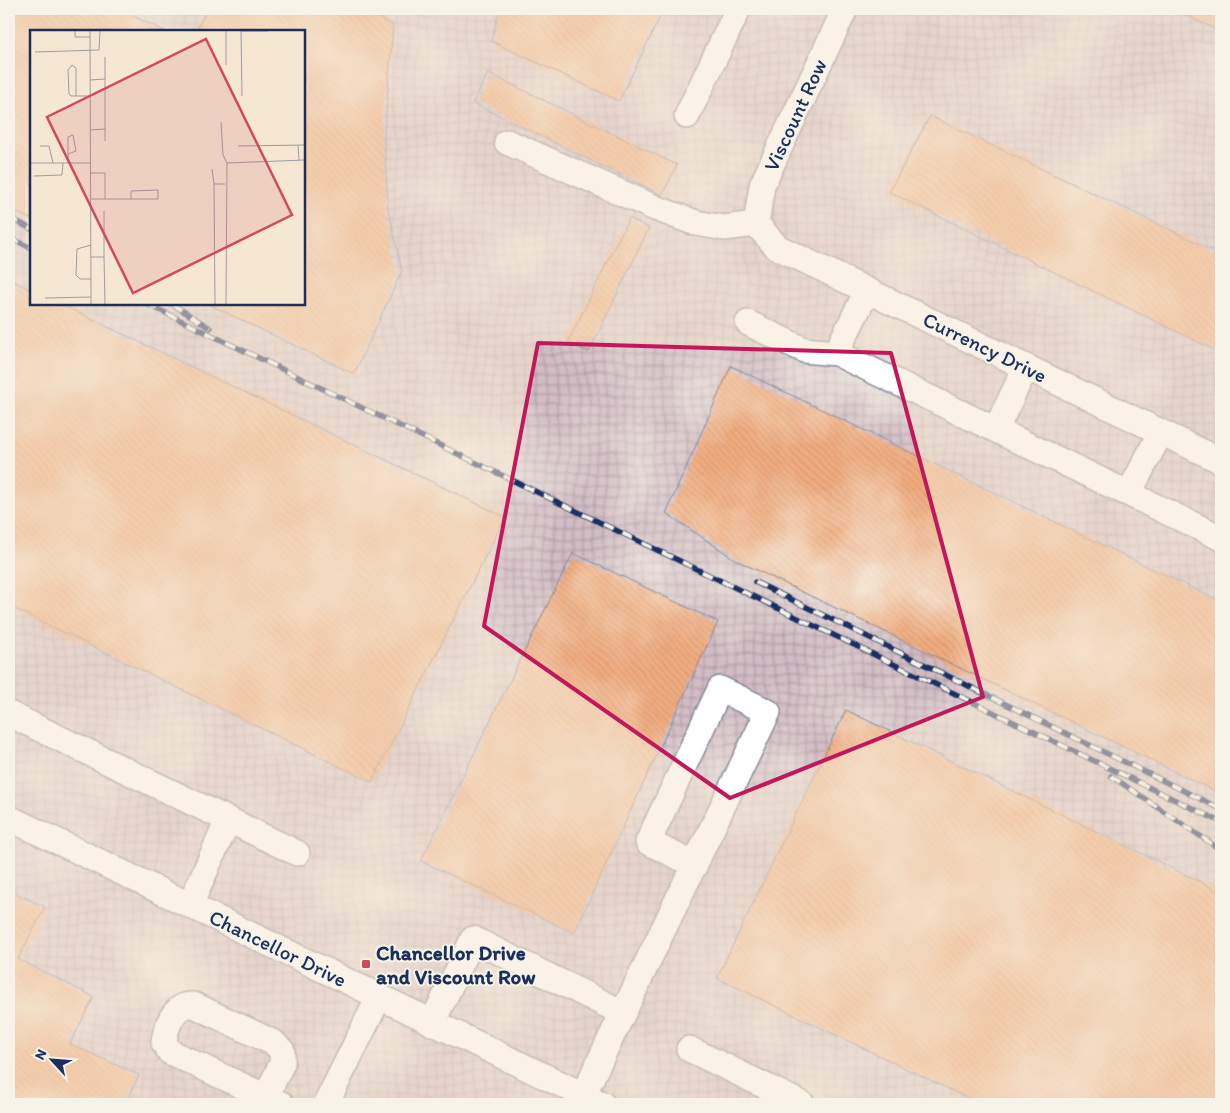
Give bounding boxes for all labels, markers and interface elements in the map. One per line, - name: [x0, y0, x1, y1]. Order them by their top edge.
- inset map: [30, 30, 305, 305]
- street label: Viscount Row: [758, 55, 832, 175]
- street label: Currency Drive: [919, 306, 1051, 388]
- street label: Chancellor Drive: [205, 904, 351, 992]
- place label: Chancellor Drive and Viscount Row: [376, 940, 536, 989]
- marker: Chancellor Drive and Viscount Row: [360, 958, 372, 970]
- north arrow: [28, 1036, 78, 1086]
- text: N: [31, 1047, 50, 1062]

